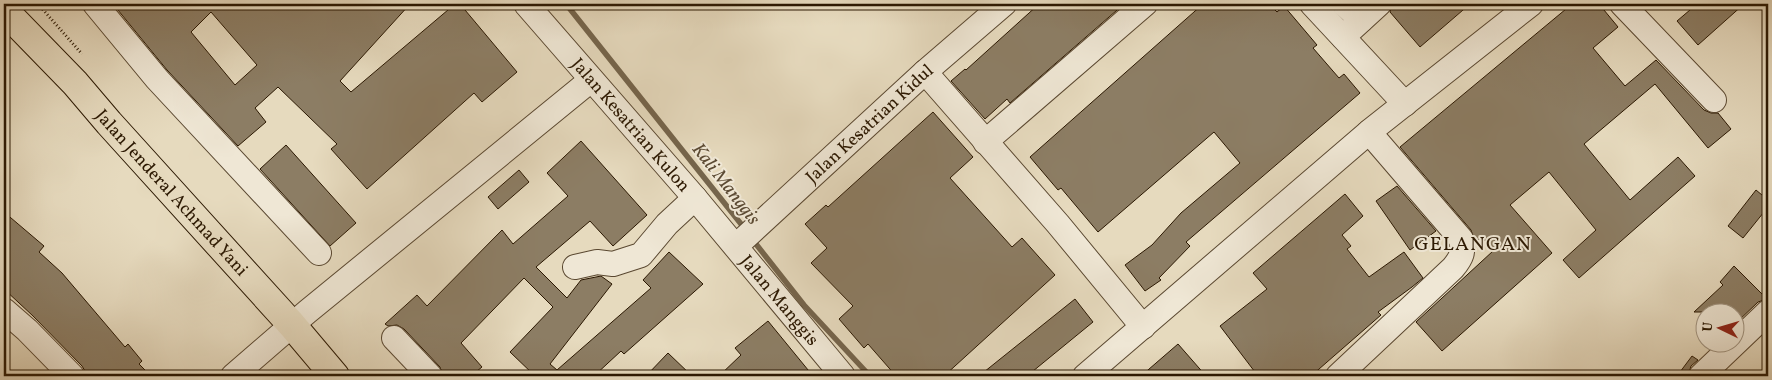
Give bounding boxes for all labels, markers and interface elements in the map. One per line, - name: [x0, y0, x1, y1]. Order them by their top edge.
- street label: Jalan Kesatrian Kulon: [564, 53, 696, 198]
- street label: Jalan Kesatrian Kidul: [801, 59, 940, 190]
- street label: Jalan Jenderal Achmad Yani: [89, 105, 253, 282]
- water label: Kali Manggis: [685, 138, 766, 231]
- district label: GELANGAN: [1414, 231, 1532, 259]
- street label: Jalan Manggis: [733, 250, 824, 352]
- north arrow: [1694, 302, 1744, 352]
- text: U: [1699, 321, 1718, 333]

